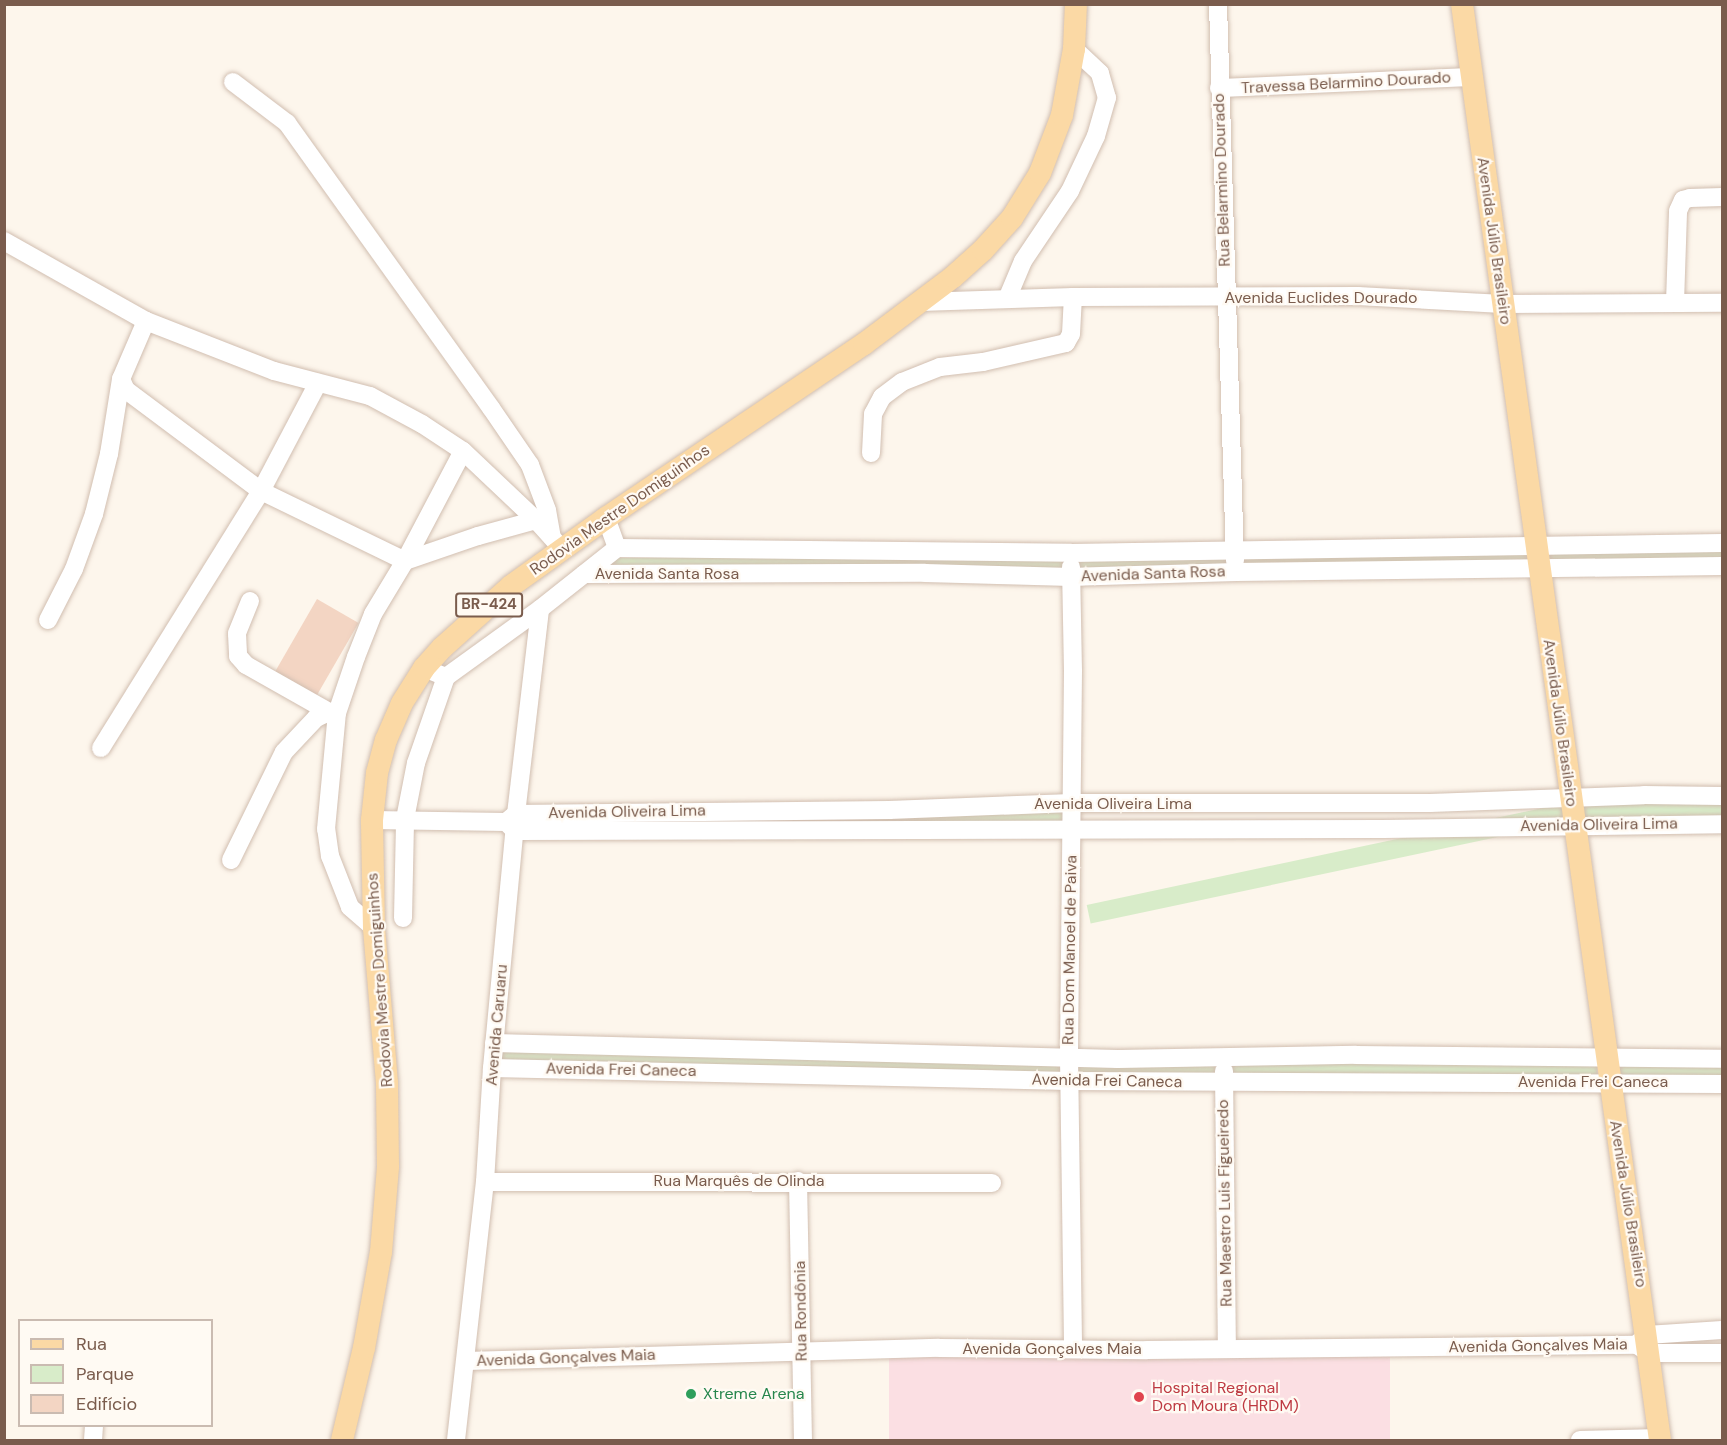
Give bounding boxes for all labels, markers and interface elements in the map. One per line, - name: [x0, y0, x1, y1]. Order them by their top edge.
- street label: Travessa Belarmino Dourado: [1240, 68, 1452, 98]
- street label: Rua Belarmino Dourado: [1209, 93, 1235, 267]
- street label: Avenida Júlio Brasileiro: [1473, 156, 1515, 326]
- street label: Avenida Euclides Dourado: [1225, 288, 1417, 308]
- street label: Rodovia Mestre Domiguinhos: [527, 441, 713, 579]
- street label: Avenida Santa Rosa: [1080, 562, 1226, 586]
- street label: Avenida Santa Rosa: [595, 564, 739, 584]
- road number: BR-424: [454, 593, 524, 617]
- street label: Avenida Júlio Brasileiro: [1539, 638, 1581, 808]
- street label: Avenida Oliveira Lima: [1034, 794, 1192, 814]
- street label: Avenida Oliveira Lima: [548, 801, 706, 823]
- street label: Avenida Oliveira Lima: [1520, 814, 1678, 836]
- street label: Rua Dom Manoel de Paiva: [1059, 855, 1081, 1045]
- street label: Rodovia Mestre Domiguinhos: [363, 872, 397, 1088]
- street label: Avenida Caruaru: [482, 963, 512, 1087]
- street label: Avenida Frei Caneca: [546, 1059, 696, 1081]
- street label: Avenida Frei Caneca: [1032, 1070, 1182, 1092]
- street label: Avenida Frei Caneca: [1518, 1072, 1668, 1092]
- street label: Rua Maestro Luis Figueiredo: [1214, 1099, 1236, 1307]
- street label: Avenida Júlio Brasileiro: [1605, 1119, 1651, 1289]
- street label: Rua Marquês de Olinda: [653, 1171, 825, 1191]
- street label: Rua Rondônia: [791, 1261, 811, 1361]
- legend: [18, 1319, 213, 1427]
- text: Rua: [76, 1332, 107, 1356]
- street label: Avenida Gonçalves Maia: [1448, 1335, 1628, 1357]
- street label: Avenida Gonçalves Maia: [962, 1339, 1142, 1359]
- street label: Avenida Gonçalves Maia: [476, 1345, 656, 1371]
- text: Parque: [76, 1362, 134, 1386]
- place label: Hospital Regional Dom Moura (HRDM): [1152, 1378, 1299, 1416]
- place label: Xtreme Arena: [703, 1384, 804, 1404]
- marker: Xtreme Arena: [684, 1387, 698, 1401]
- marker: Hospital Regional Dom Moura (HRDM): [1130, 1388, 1148, 1406]
- text: Edifício: [76, 1392, 137, 1416]

